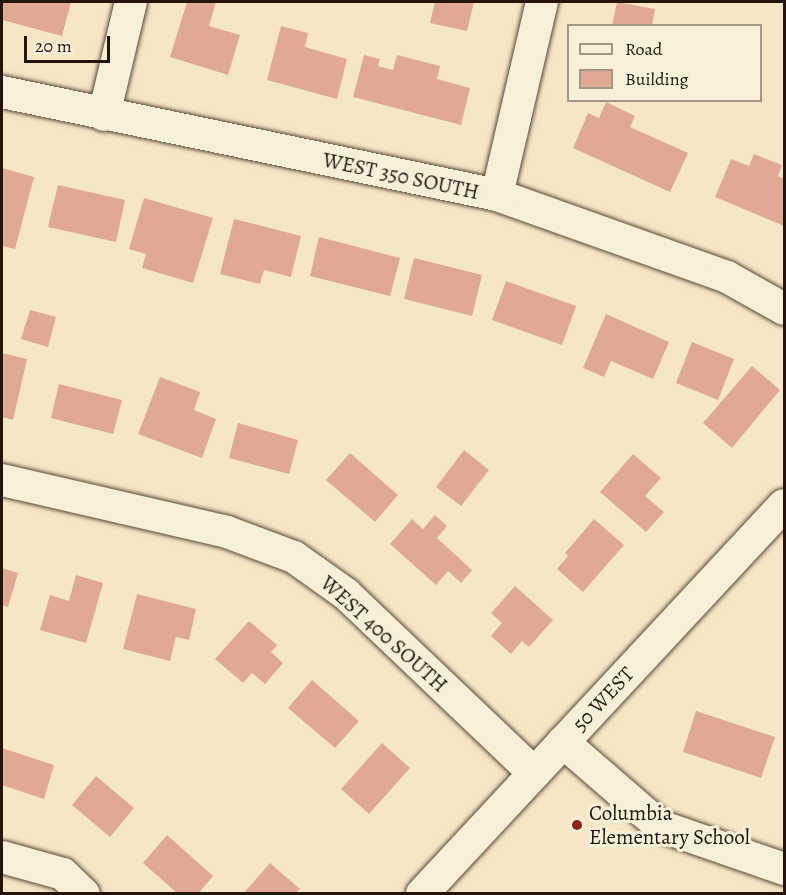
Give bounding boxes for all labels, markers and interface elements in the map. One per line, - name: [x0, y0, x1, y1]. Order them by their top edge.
- scale bar: [27, 24, 112, 62]
- legend: [567, 24, 762, 102]
- text: 20 m: [35, 34, 72, 58]
- text: Road: [625, 37, 662, 61]
- text: Building: [625, 67, 689, 91]
- street label: WEST 350 SOUTH: [321, 147, 481, 205]
- street label: WEST 400 SOUTH: [315, 570, 453, 698]
- street label: 50 WEST: [567, 662, 639, 736]
- place label: Columbia Elementary School: [589, 800, 750, 850]
- marker: Columbia Elementary School: [570, 818, 584, 832]

